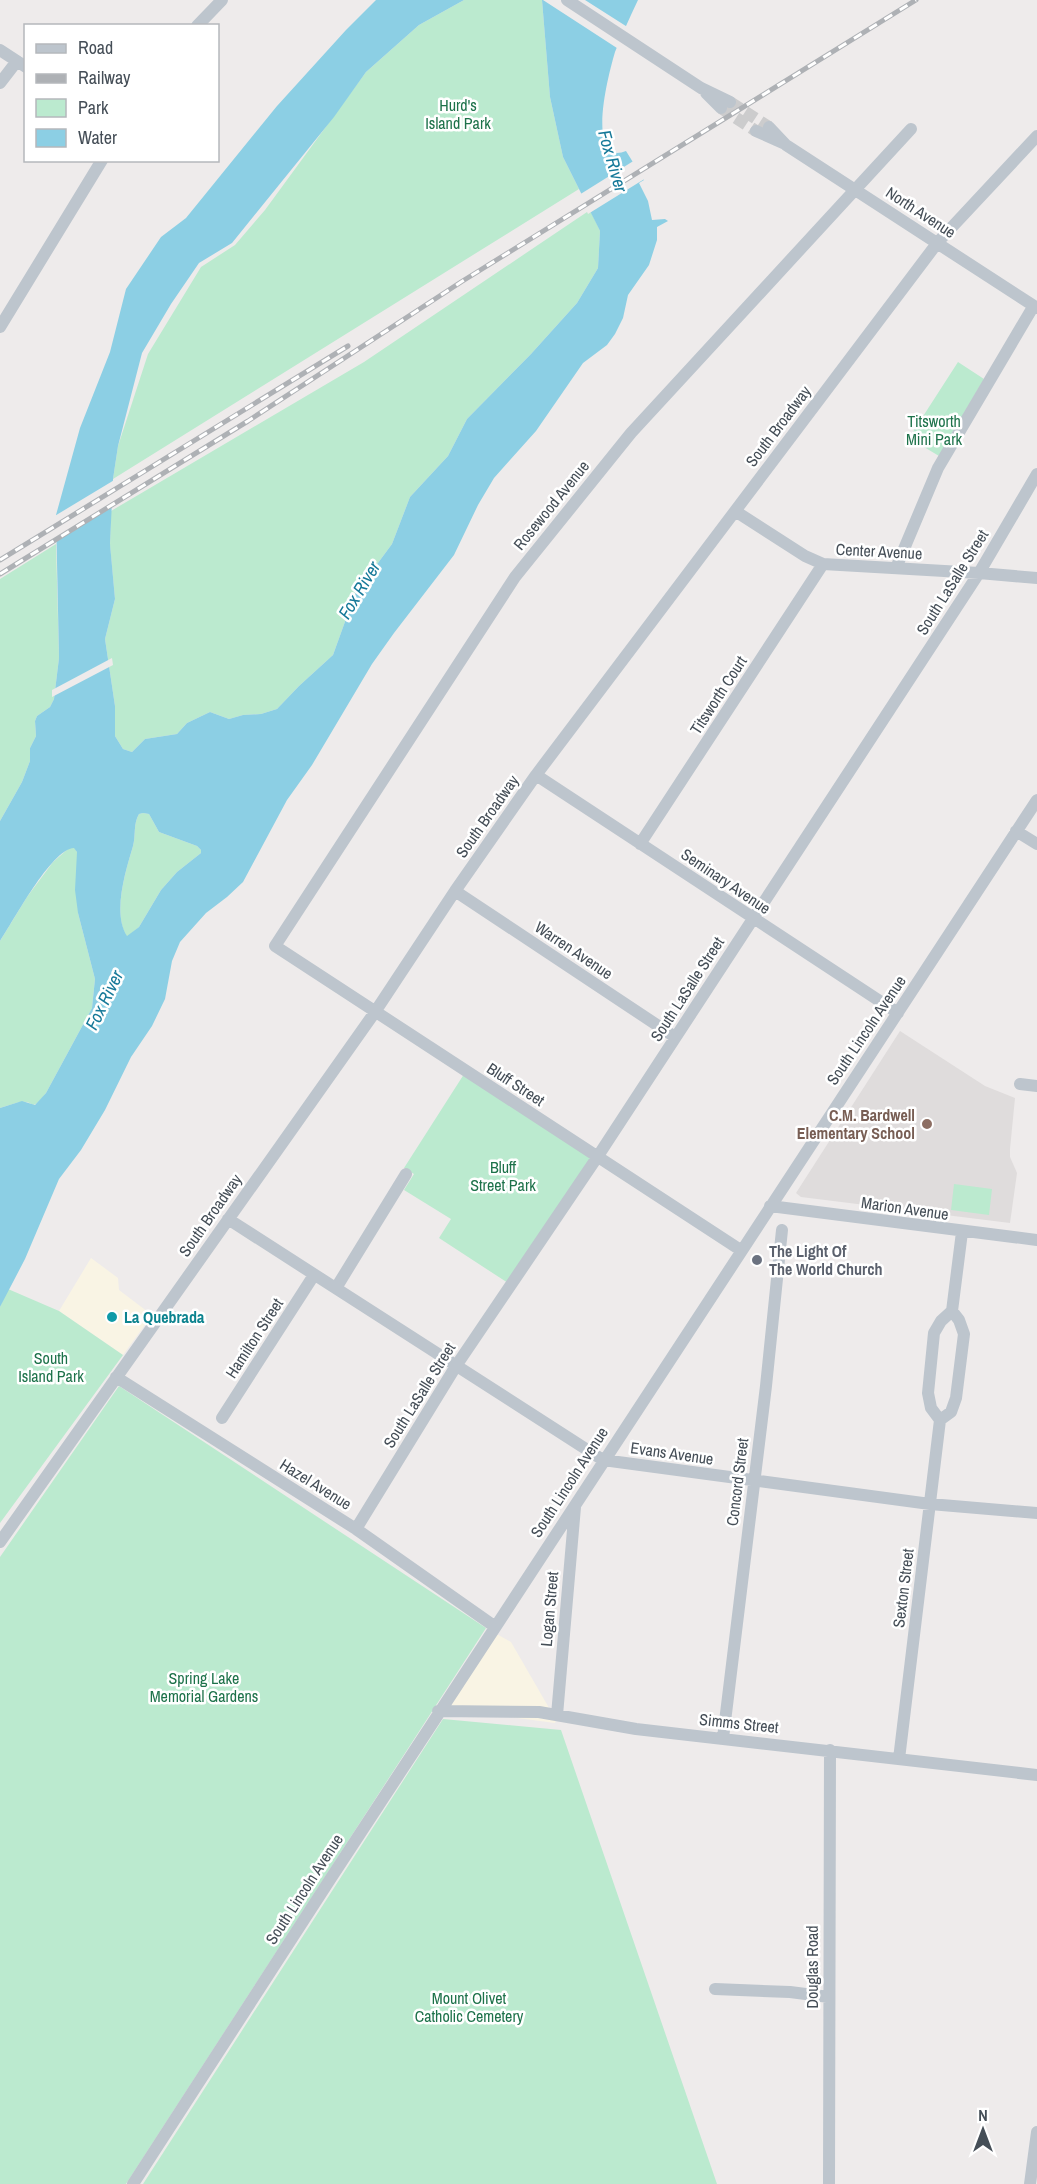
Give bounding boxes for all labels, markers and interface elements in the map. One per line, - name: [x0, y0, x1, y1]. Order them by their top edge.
- legend: [24, 24, 219, 162]
- text: Road: [78, 35, 113, 60]
- text: Railway: [78, 65, 131, 90]
- park label: Hurd's Island Park: [425, 94, 491, 134]
- text: Park: [78, 95, 109, 120]
- text: Water: [78, 125, 117, 150]
- water label: Fox River: [592, 127, 634, 196]
- street label: North Avenue: [882, 181, 960, 243]
- street label: South Broadway: [740, 381, 816, 471]
- park label: Titsworth Mini Park: [906, 410, 963, 450]
- street label: Rosewood Avenue: [508, 456, 594, 554]
- street label: South LaSalle Street: [911, 525, 993, 639]
- street label: Center Avenue: [835, 538, 923, 564]
- water label: Fox River: [332, 555, 387, 624]
- street label: Titsworth Court: [684, 651, 752, 738]
- street label: South Broadway: [450, 770, 524, 862]
- street label: Seminary Avenue: [677, 843, 775, 919]
- street label: Warren Avenue: [531, 916, 617, 984]
- street label: South LaSalle Street: [645, 932, 729, 1045]
- water label: Fox River: [79, 965, 130, 1034]
- street label: South Lincoln Avenue: [821, 971, 911, 1089]
- street label: Bluff Street: [483, 1057, 549, 1111]
- place label: C.M. Bardwell Elementary School: [797, 1104, 915, 1144]
- marker: C.M. Bardwell Elementary School: [920, 1117, 934, 1131]
- park label: Bluff Street Park: [470, 1156, 536, 1196]
- street label: South Broadway: [173, 1169, 247, 1261]
- street label: Marion Avenue: [860, 1191, 950, 1225]
- place label: The Light Of The World Church: [769, 1240, 883, 1280]
- marker: The Light Of The World Church: [750, 1253, 764, 1267]
- street label: Hamilton Street: [220, 1293, 288, 1382]
- place label: La Quebrada: [124, 1306, 205, 1328]
- marker: La Quebrada: [105, 1310, 119, 1324]
- street label: South LaSalle Street: [378, 1338, 460, 1452]
- park label: South Island Park: [18, 1347, 84, 1387]
- street label: South Lincoln Avenue: [525, 1423, 613, 1541]
- street label: Evans Avenue: [629, 1436, 715, 1470]
- street label: Concord Street: [721, 1437, 753, 1527]
- street label: Hazel Avenue: [276, 1453, 356, 1515]
- street label: Sexton Street: [887, 1547, 919, 1629]
- street label: Logan Street: [535, 1570, 563, 1647]
- park label: Spring Lake Memorial Gardens: [150, 1667, 258, 1707]
- street label: Simms Street: [698, 1708, 780, 1738]
- street label: South Lincoln Avenue: [260, 1830, 348, 1948]
- street label: Douglas Road: [801, 1925, 823, 2009]
- park label: Mount Olivet Catholic Cemetery: [415, 1987, 524, 2027]
- north arrow: [953, 2100, 1013, 2160]
- text: N: [978, 2104, 988, 2126]

